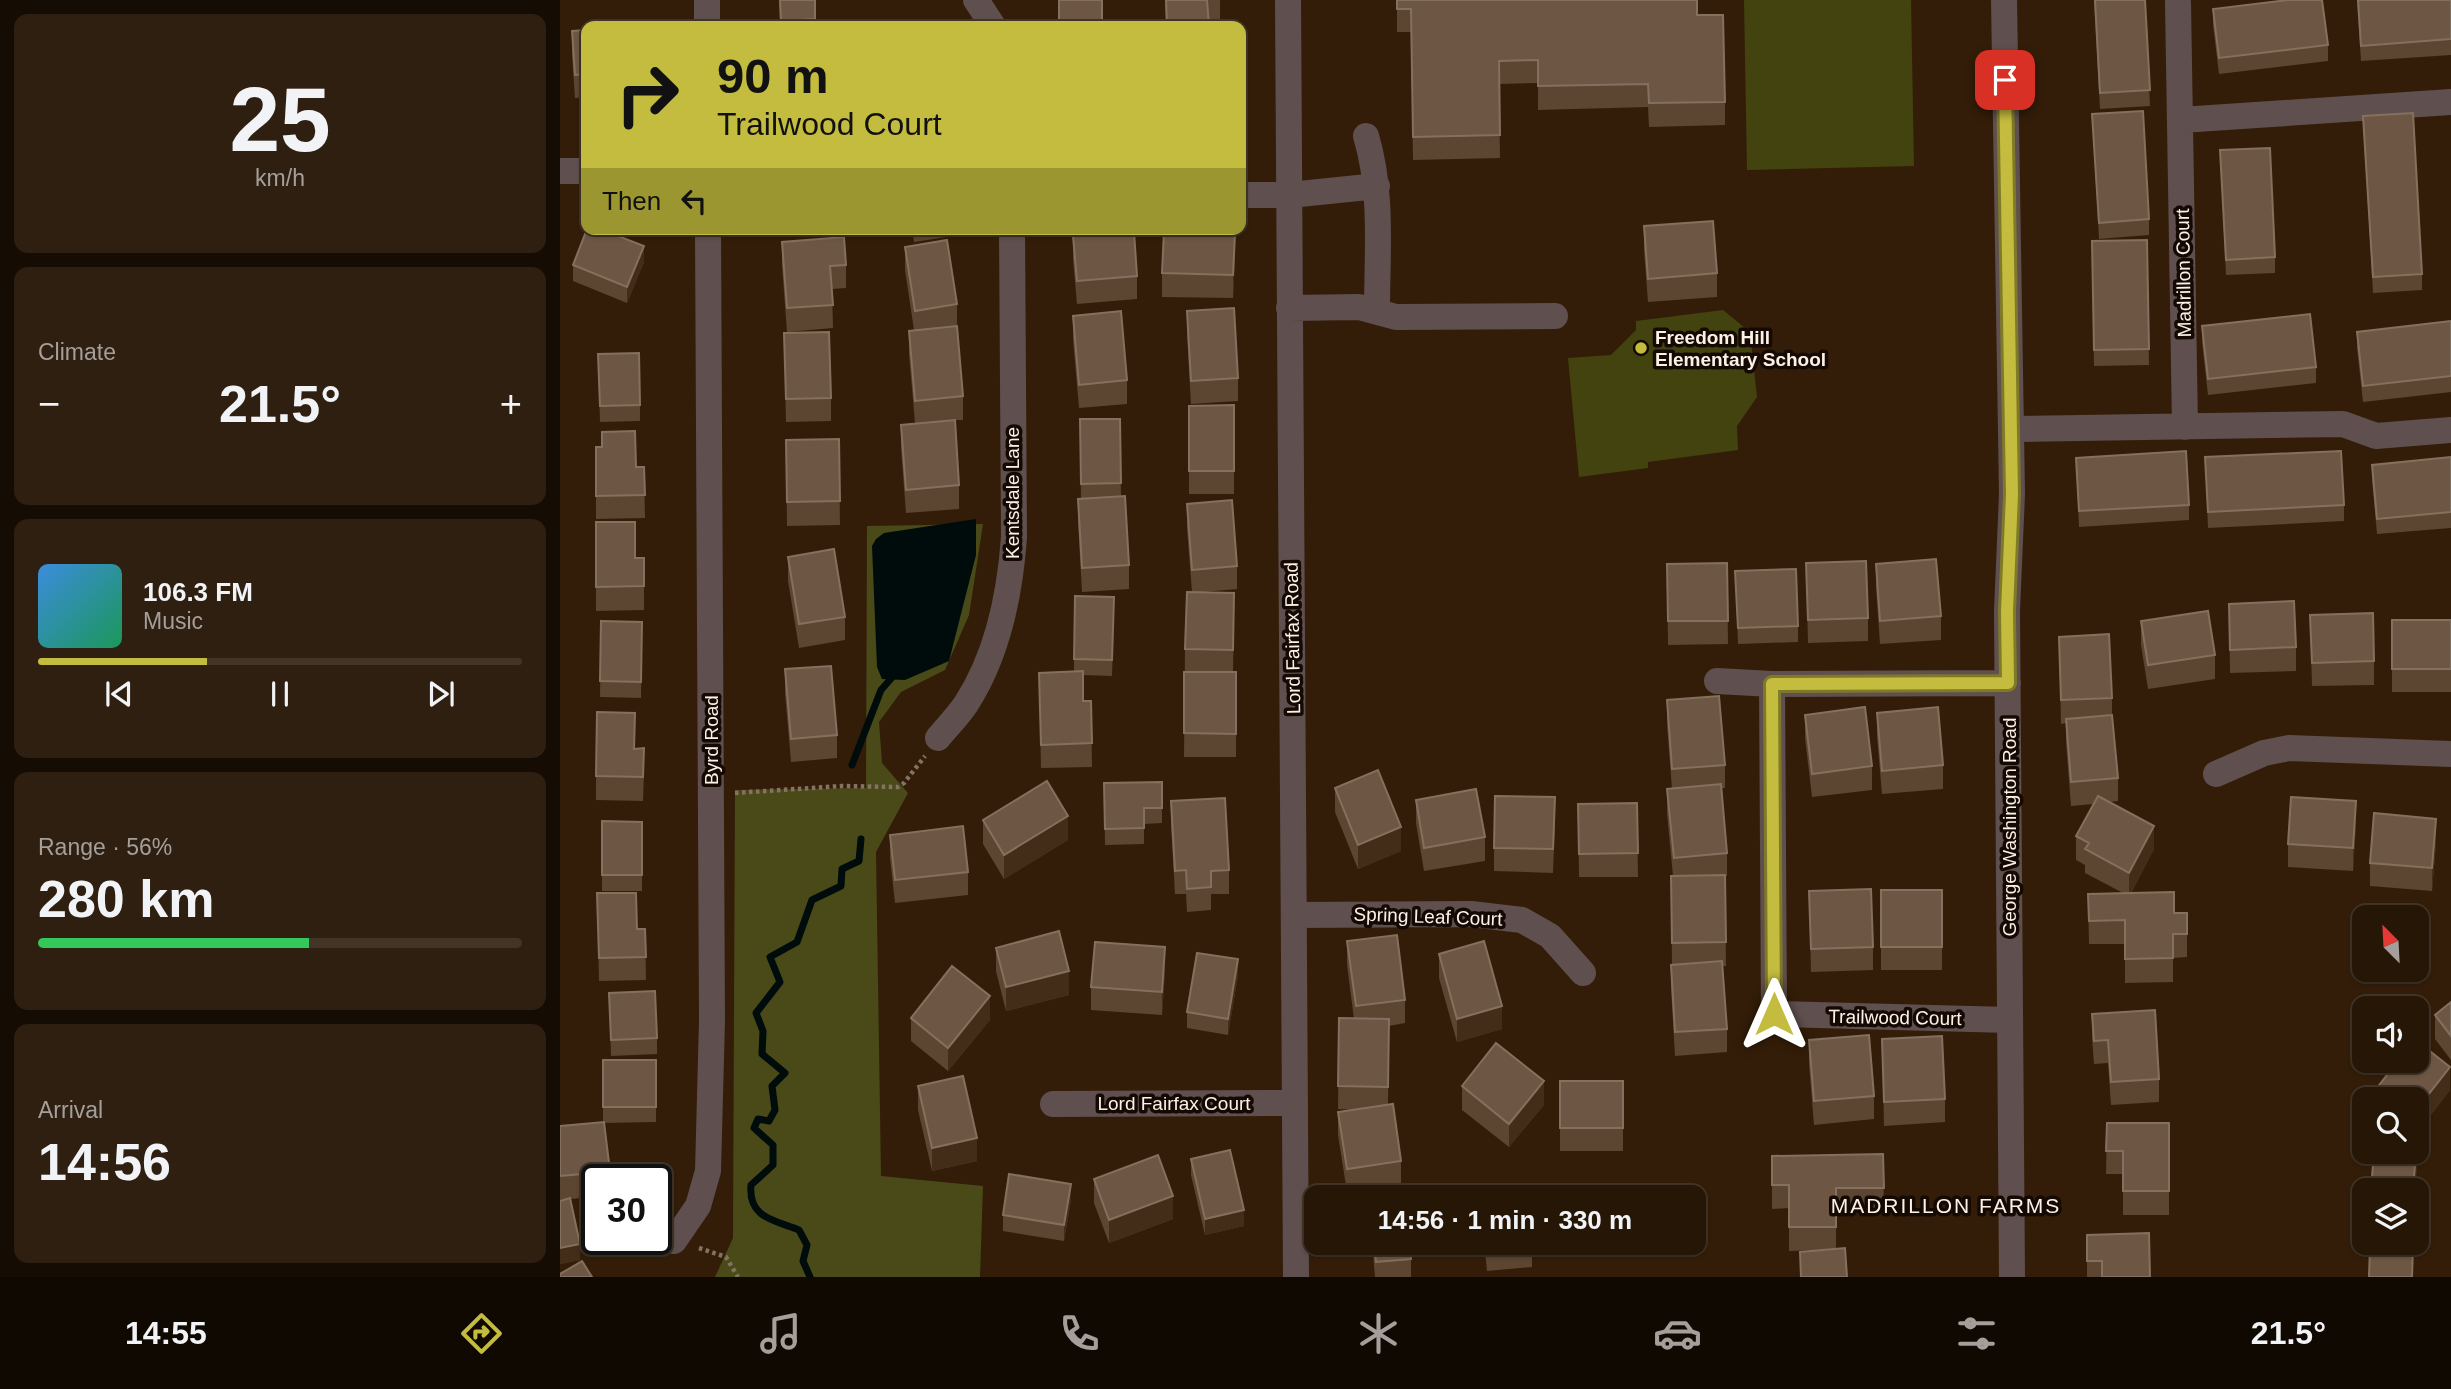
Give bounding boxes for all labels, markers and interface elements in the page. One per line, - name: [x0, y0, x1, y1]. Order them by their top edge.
- icon: right: [602, 49, 693, 140]
- text: 90 m: [717, 49, 829, 103]
- pin: [1975, 50, 2035, 110]
- icon: arrive: [1986, 61, 2024, 99]
- text: 25: [229, 69, 331, 170]
- text: Trailwood Court: [717, 106, 942, 142]
- text: km/h: [255, 165, 305, 191]
- icon: left: [675, 182, 713, 220]
- text: Then: [602, 186, 661, 216]
- street label: Madrillon Court: [2172, 208, 2195, 338]
- place label: Freedom Hill Elementary School: [1655, 327, 1826, 370]
- text: Climate: [38, 339, 116, 365]
- marker: Freedom Hill Elementary School: [1633, 340, 1649, 356]
- text: 21.5°: [219, 375, 341, 433]
- text: −: [38, 383, 60, 425]
- text: +: [500, 383, 522, 425]
- street label: Kentsdale Lane: [1002, 427, 1023, 559]
- street label: Lord Fairfax Road: [1281, 562, 1304, 714]
- text: 106.3 FM: [143, 577, 253, 607]
- text: Music: [143, 608, 203, 634]
- icon: previous: [100, 675, 138, 713]
- icon: pause: [261, 675, 299, 713]
- icon: next: [422, 675, 460, 713]
- street label: Byrd Road: [701, 695, 722, 785]
- street label: George Washington Road: [1999, 718, 2020, 936]
- text: Range · 56%: [38, 834, 172, 860]
- text: 280 km: [38, 870, 214, 928]
- street label: Spring Leaf Court: [1353, 903, 1503, 930]
- north arrow: [2352, 905, 2429, 982]
- map controls: [2352, 905, 2429, 1255]
- position arrow: [1737, 977, 1811, 1051]
- button: sound: [2352, 996, 2429, 1073]
- street label: Trailwood Court: [1828, 1006, 1963, 1029]
- button: search: [2352, 1087, 2429, 1164]
- street label: Lord Fairfax Court: [1097, 1093, 1251, 1114]
- text: Arrival: [38, 1097, 103, 1123]
- text: 14:56: [38, 1133, 171, 1191]
- speed limit sign: 30: [581, 1164, 672, 1255]
- button: layers: [2352, 1178, 2429, 1255]
- district label: MADRILLON FARMS: [1831, 1194, 2061, 1217]
- text: 14:56 · 1 min · 330 m: [1378, 1205, 1632, 1235]
- icon: directions: [457, 1309, 506, 1358]
- icon: music: [756, 1309, 805, 1358]
- icon: phone: [1055, 1309, 1104, 1358]
- icon: climate: [1354, 1309, 1403, 1358]
- icon: car: [1653, 1309, 1702, 1358]
- icon: filters: [1952, 1309, 2001, 1358]
- text: 14:55: [125, 1315, 207, 1351]
- text: 21.5°: [2251, 1315, 2326, 1351]

